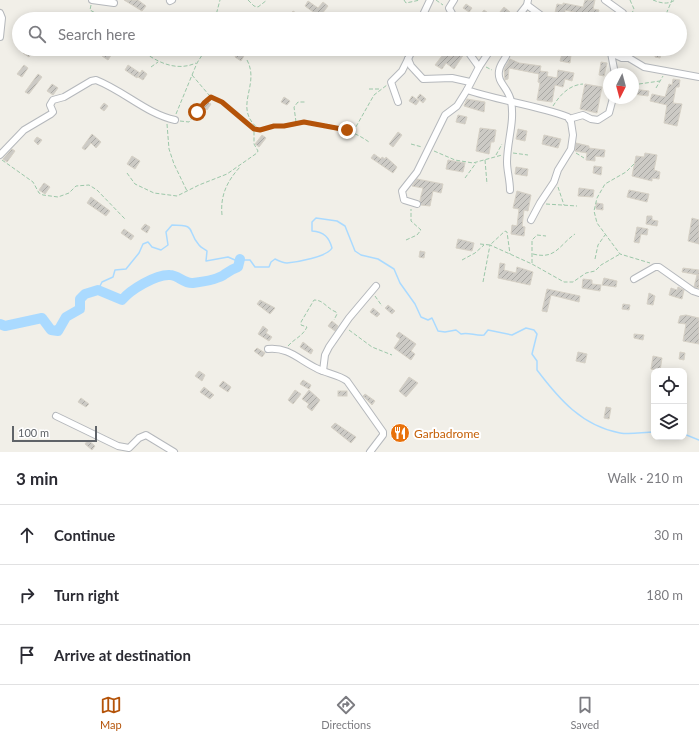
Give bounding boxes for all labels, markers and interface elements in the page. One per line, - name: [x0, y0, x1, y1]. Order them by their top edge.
- search box: [12, 12, 687, 56]
- icon: search: [26, 23, 48, 45]
- text: Search here: [58, 25, 135, 43]
- north arrow: [603, 68, 639, 104]
- route start: [188, 103, 206, 121]
- route end: [338, 121, 356, 139]
- map controls: [651, 368, 687, 440]
- button: locate: [651, 368, 687, 404]
- button: layers: [651, 404, 687, 440]
- restaurant icon: Garbadrome: [389, 422, 411, 444]
- scale bar: [12, 424, 97, 443]
- text: 100 m: [18, 426, 49, 439]
- place label: Garbadrome: [414, 426, 480, 441]
- text: 3 min: [16, 468, 58, 489]
- text: Walk · 210 m: [607, 470, 683, 486]
- icon: ahead: [16, 524, 38, 546]
- text: Continue: [54, 526, 115, 544]
- text: 30 m: [654, 527, 683, 543]
- icon: right: [16, 584, 38, 606]
- text: Turn right: [54, 586, 119, 604]
- text: 180 m: [646, 587, 683, 603]
- icon: arrive: [16, 644, 38, 666]
- text: Arrive at destination: [54, 646, 191, 664]
- tab: Map: [100, 694, 122, 731]
- tab: Directions: [321, 694, 371, 731]
- tab: Saved: [570, 694, 599, 731]

